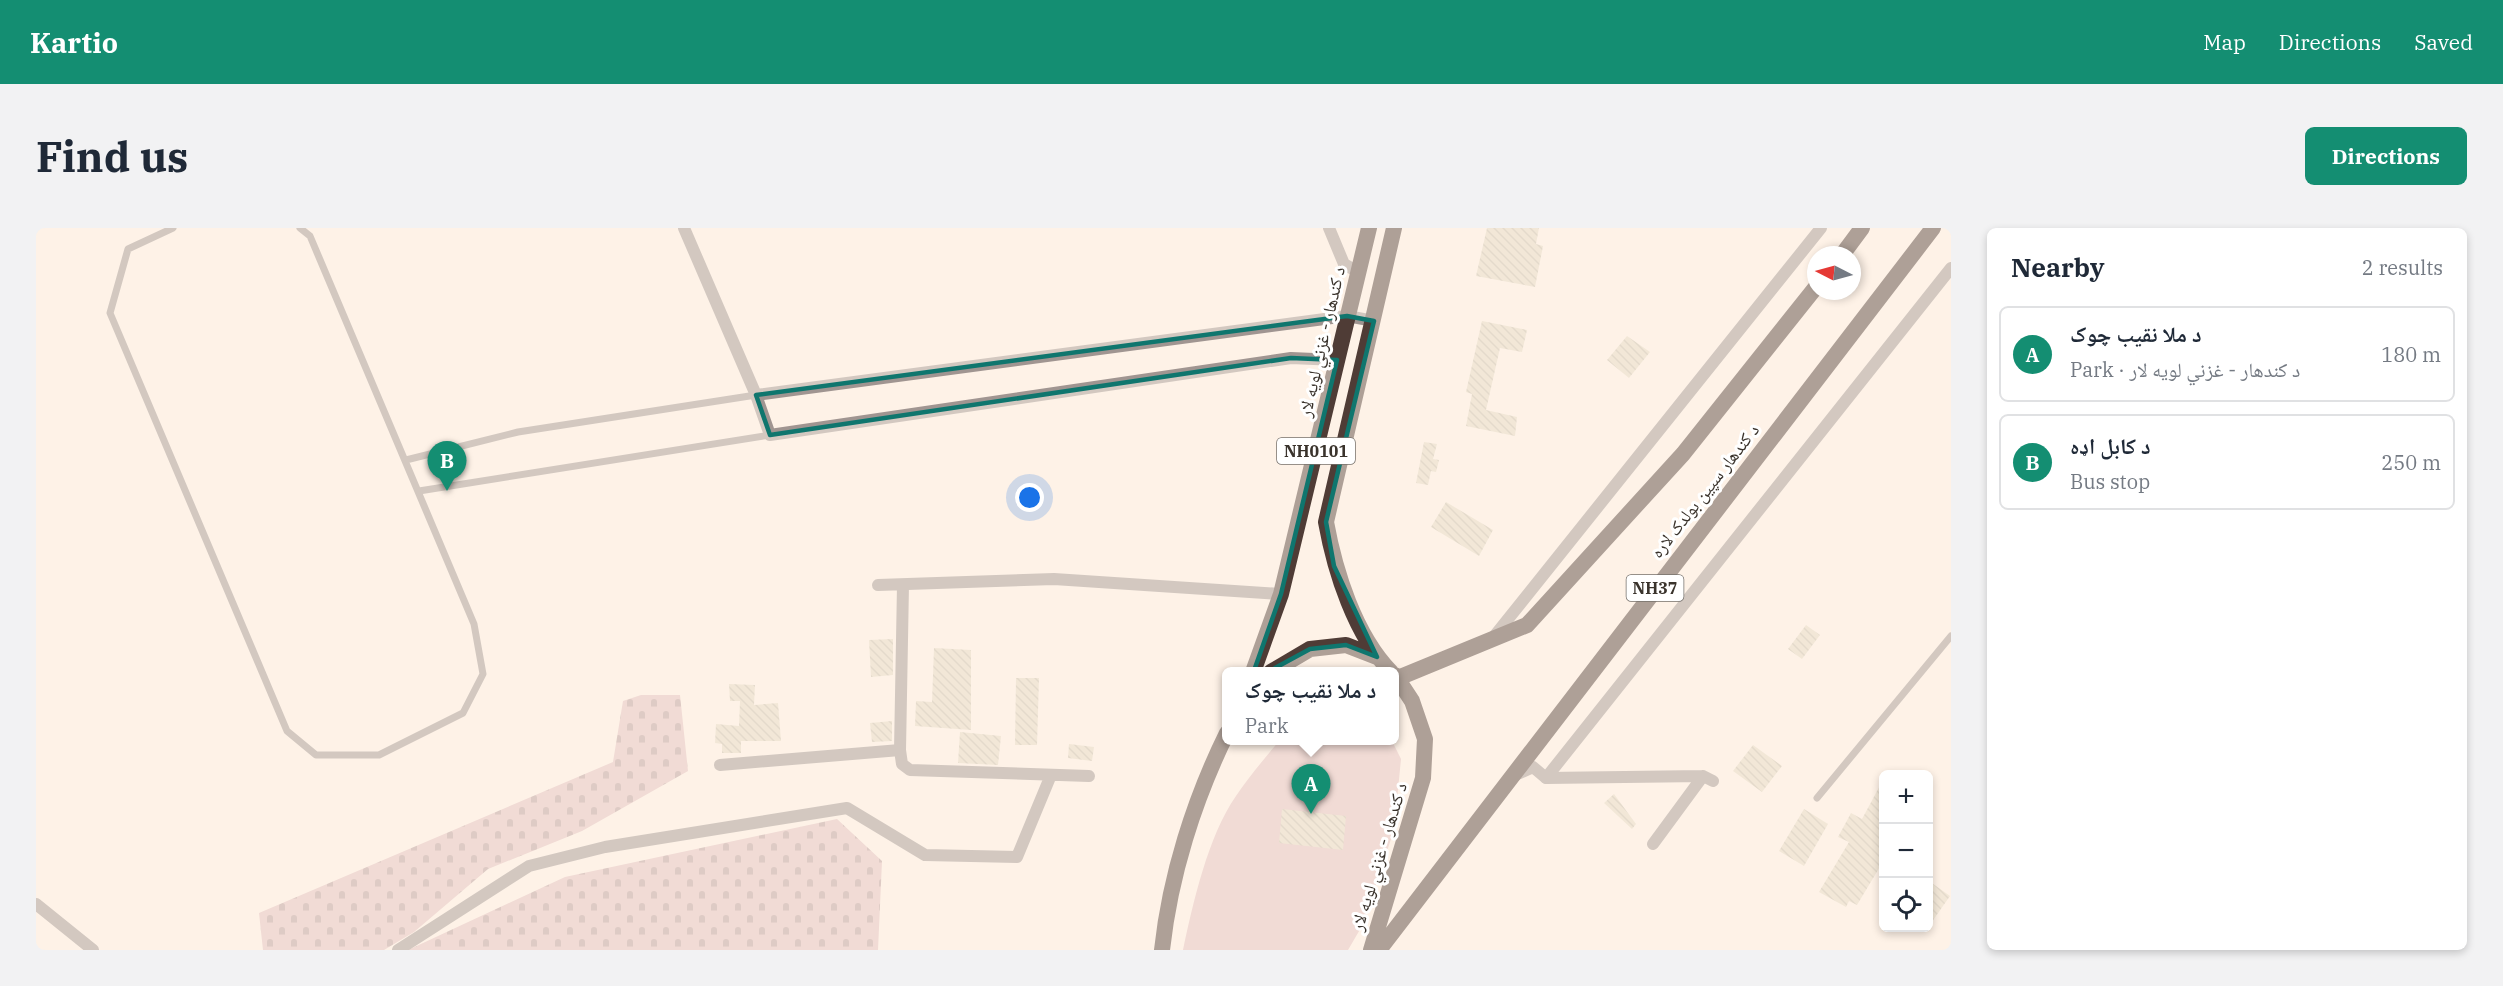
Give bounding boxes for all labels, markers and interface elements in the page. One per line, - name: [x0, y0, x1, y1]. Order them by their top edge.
- text: Kartio: [30, 24, 118, 61]
- text: Map: [2203, 28, 2246, 56]
- text: Directions: [2279, 28, 2381, 56]
- text: Saved: [2414, 28, 2473, 56]
- button: Directions: [2305, 127, 2467, 185]
- text: Find us: [36, 129, 188, 184]
- north arrow: [1807, 246, 1861, 300]
- text: Nearby: [2011, 250, 2105, 284]
- text: 2 results: [2362, 254, 2443, 281]
- street label: د کندهار - غزني لويه لار: [1293, 264, 1353, 421]
- text: د ملا نقيب چوک: [2070, 319, 2202, 348]
- text: A: [2026, 341, 2039, 368]
- text: 180 m: [2381, 341, 2441, 368]
- text: Park · د کندهار - غزني لويه لار: [2070, 356, 2300, 383]
- street label: د کندهار سپین بولدک لاره: [1645, 419, 1764, 562]
- text: د کابل اډه: [2070, 431, 2151, 460]
- road number: NH0101: [1277, 438, 1355, 464]
- pin: B: [428, 442, 466, 491]
- text: B: [2025, 449, 2040, 476]
- text: 250 m: [2381, 449, 2441, 476]
- text: Bus stop: [2070, 468, 2150, 495]
- your location: [1015, 483, 1044, 512]
- road number: NH37: [1626, 575, 1684, 601]
- popup: [1222, 667, 1399, 745]
- text: د ملا نقيب چوک: [1245, 675, 1376, 704]
- text: Park: [1245, 712, 1288, 739]
- pin: A: [1292, 764, 1330, 814]
- map controls: [1879, 770, 1933, 932]
- button: +: [1879, 770, 1933, 824]
- street label: د کندهار - غزني لويه لار: [1345, 780, 1415, 936]
- button: −: [1879, 824, 1933, 878]
- button: locate: [1879, 878, 1933, 932]

